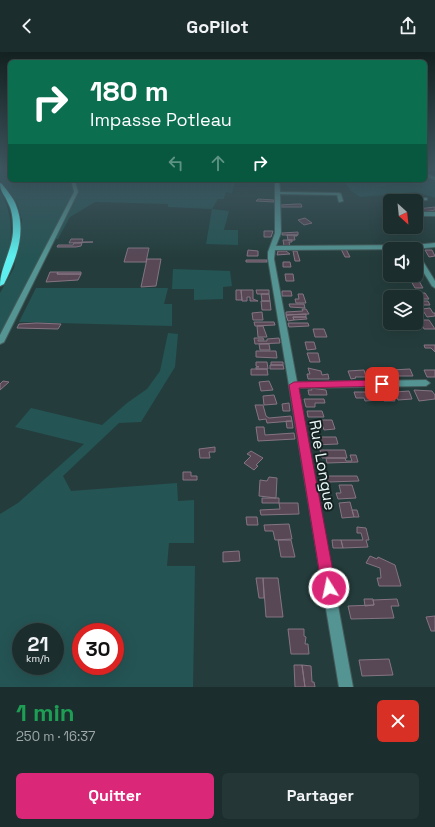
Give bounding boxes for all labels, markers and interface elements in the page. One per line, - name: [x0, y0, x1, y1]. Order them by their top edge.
- icon: back: [16, 15, 38, 37]
- text: GoPilot: [186, 15, 249, 38]
- icon: share: [397, 15, 419, 37]
- text: 180 m: [90, 73, 169, 109]
- icon: right: [24, 76, 76, 128]
- text: Impasse Potleau: [90, 108, 232, 131]
- icon: left: [165, 152, 187, 174]
- icon: ahead: [207, 152, 229, 174]
- icon: right: [249, 152, 271, 174]
- north arrow: [383, 194, 423, 234]
- map controls: [383, 194, 423, 330]
- button: sound: [383, 242, 423, 282]
- button: layers: [383, 290, 423, 330]
- pin: [365, 367, 399, 401]
- icon: arrive: [371, 373, 393, 395]
- street label: Rue Longue: [304, 418, 341, 512]
- position arrow: [308, 567, 350, 609]
- speed limit sign: 30: [72, 623, 124, 675]
- text: 21: [28, 631, 48, 657]
- text: km/h: [26, 652, 50, 665]
- text: 1 min: [16, 697, 75, 728]
- button: close: [377, 700, 419, 742]
- text: 250 m · 16:37: [16, 728, 95, 745]
- button: Quitter: [16, 773, 214, 819]
- button: Partager: [222, 773, 419, 819]

